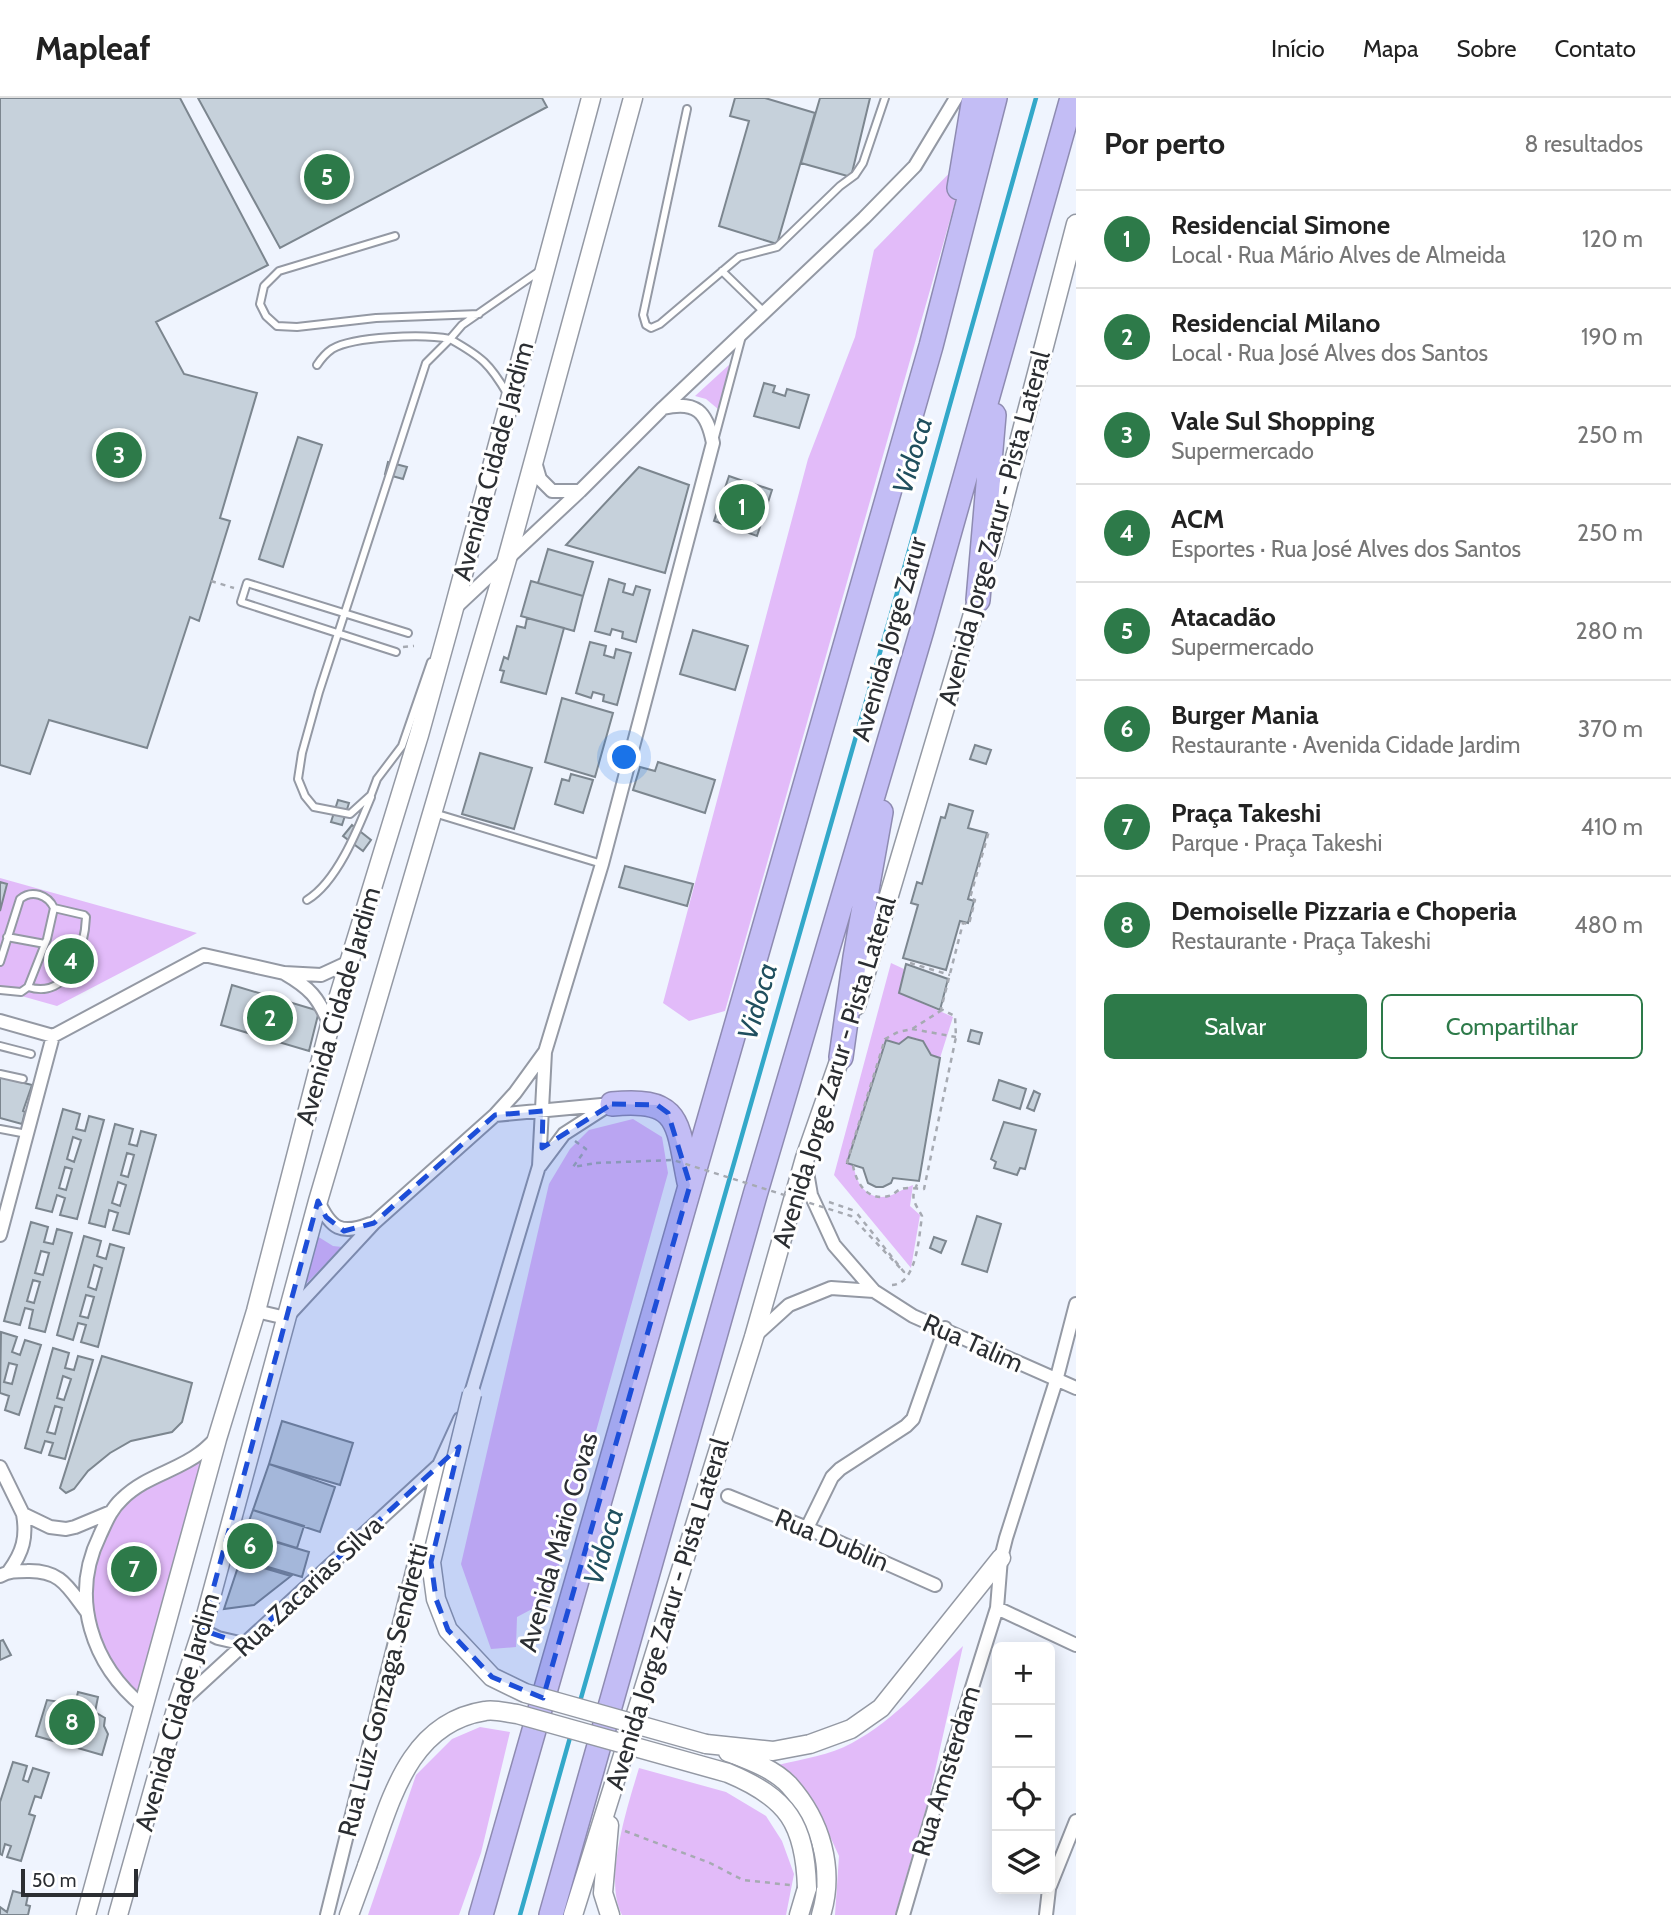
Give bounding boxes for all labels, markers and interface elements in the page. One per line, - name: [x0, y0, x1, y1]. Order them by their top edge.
- text: Mapleaf: [35, 28, 151, 68]
- text: Início: [1271, 34, 1325, 63]
- text: Mapa: [1363, 34, 1418, 63]
- text: Sobre: [1456, 34, 1517, 63]
- text: Contato: [1555, 34, 1636, 63]
- text: Por perto: [1104, 125, 1225, 162]
- text: 8 resultados: [1525, 130, 1643, 158]
- pin: 5: [304, 151, 350, 203]
- text: Residencial Simone: [1171, 209, 1390, 241]
- text: 1: [1123, 225, 1131, 253]
- text: 120 m: [1582, 225, 1643, 253]
- text: Local · Rua Mário Alves de Almeida: [1171, 241, 1506, 269]
- text: Residencial Milano: [1171, 307, 1380, 339]
- text: 2: [1121, 323, 1133, 351]
- text: 190 m: [1581, 323, 1643, 351]
- street label: Avenida Cidade Jardim: [446, 338, 540, 584]
- text: Local · Rua José Alves dos Santos: [1171, 339, 1488, 367]
- street label: Avenida Jorge Zarur - Pista Lateral: [931, 347, 1057, 709]
- text: Vale Sul Shopping: [1171, 405, 1374, 437]
- water label: Vidoca: [885, 413, 939, 497]
- text: 3: [1121, 421, 1133, 449]
- text: 250 m: [1577, 421, 1643, 449]
- pin: 3: [96, 429, 142, 481]
- text: Supermercado: [1171, 437, 1314, 465]
- pin: 1: [719, 481, 765, 533]
- text: ACM: [1171, 503, 1224, 535]
- text: 4: [1120, 519, 1134, 547]
- text: 250 m: [1577, 519, 1643, 547]
- street label: Avenida Jorge Zarur: [845, 532, 934, 745]
- text: Esportes · Rua José Alves dos Santos: [1171, 535, 1521, 563]
- text: Atacadão: [1171, 601, 1276, 633]
- text: 5: [1121, 617, 1133, 645]
- text: 280 m: [1576, 617, 1643, 645]
- text: Supermercado: [1171, 633, 1314, 661]
- text: Burger Mania: [1171, 699, 1319, 731]
- text: 6: [1121, 715, 1133, 743]
- text: 370 m: [1578, 715, 1643, 743]
- text: Restaurante · Avenida Cidade Jardim: [1171, 731, 1520, 759]
- your location: [607, 740, 641, 774]
- text: Praça Takeshi: [1171, 797, 1321, 829]
- text: 7: [1121, 813, 1133, 841]
- text: 410 m: [1581, 813, 1643, 841]
- text: Parque · Praça Takeshi: [1171, 829, 1382, 857]
- street label: Avenida Cidade Jardim: [289, 883, 387, 1129]
- street label: Avenida Jorge Zarur - Pista Lateral: [765, 892, 903, 1252]
- text: Demoiselle Pizzaria e Choperia: [1171, 895, 1517, 927]
- text: 8: [1120, 911, 1134, 939]
- text: 480 m: [1574, 911, 1643, 939]
- text: Restaurante · Praça Takeshi: [1171, 927, 1431, 955]
- pin: 4: [48, 935, 94, 987]
- water label: Vidoca: [730, 959, 784, 1043]
- pin: 2: [247, 992, 293, 1044]
- button: Salvar: [1104, 994, 1367, 1059]
- button: Compartilhar: [1381, 994, 1643, 1059]
- street label: Rua Talim: [918, 1307, 1028, 1379]
- street label: Avenida Mário Covas: [511, 1428, 605, 1655]
- street label: Avenida Jorge Zarur - Pista Lateral: [598, 1434, 736, 1794]
- street label: Rua Dublin: [770, 1502, 894, 1578]
- water label: Vidoca: [576, 1504, 630, 1588]
- street label: Rua Zacarias Silva: [227, 1508, 390, 1663]
- pin: 6: [227, 1520, 273, 1572]
- street label: Rua Luiz Gonzaga Sendretti: [331, 1540, 435, 1840]
- pin: 7: [111, 1543, 157, 1595]
- street label: Avenida Cidade Jardim: [128, 1589, 226, 1835]
- map controls: [992, 1642, 1055, 1894]
- button: +: [992, 1642, 1055, 1705]
- street label: Rua Amsterdam: [905, 1682, 987, 1860]
- pin: 8: [49, 1696, 95, 1748]
- button: −: [992, 1705, 1055, 1768]
- button: locate: [992, 1768, 1055, 1831]
- button: layers: [992, 1831, 1055, 1894]
- scale bar: [21, 1866, 138, 1898]
- text: 50 m: [32, 1869, 76, 1892]

